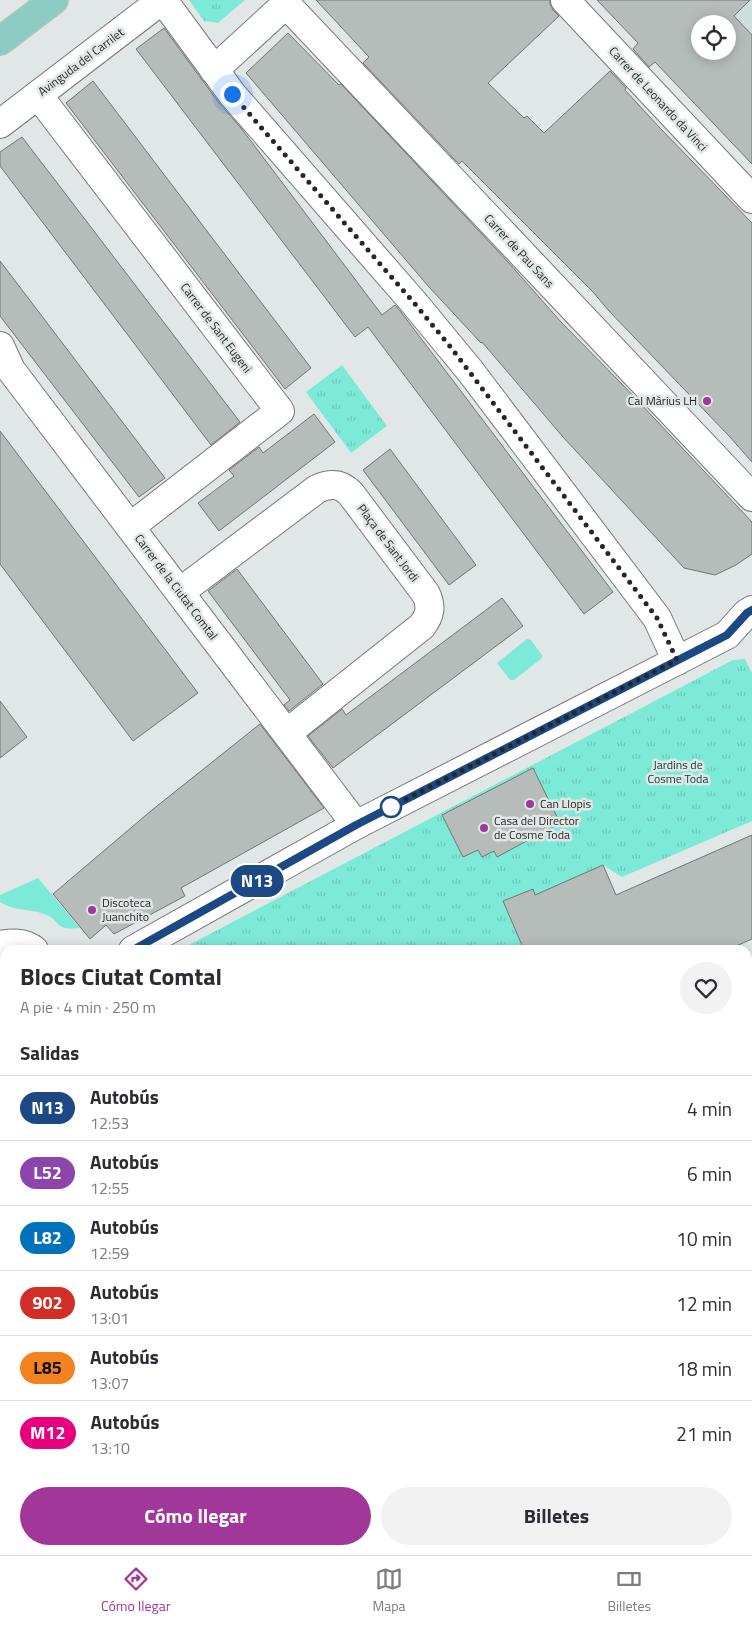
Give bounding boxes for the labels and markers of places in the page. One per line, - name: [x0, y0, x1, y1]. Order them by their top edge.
- place label: Cal Màrius LH: [628, 391, 697, 410]
- marker: Cal Màrius LH: [701, 395, 713, 407]
- place label: Can Llopis: [540, 794, 591, 813]
- unlabelled marker: [380, 796, 402, 818]
- marker: Can Llopis: [524, 798, 536, 810]
- place label: Casa del Director de Cosme Toda: [494, 811, 579, 844]
- marker: Casa del Director de Cosme Toda: [478, 822, 490, 834]
- place label: Discoteca Juanchito: [102, 893, 151, 926]
- marker: Discoteca Juanchito: [86, 904, 98, 916]

